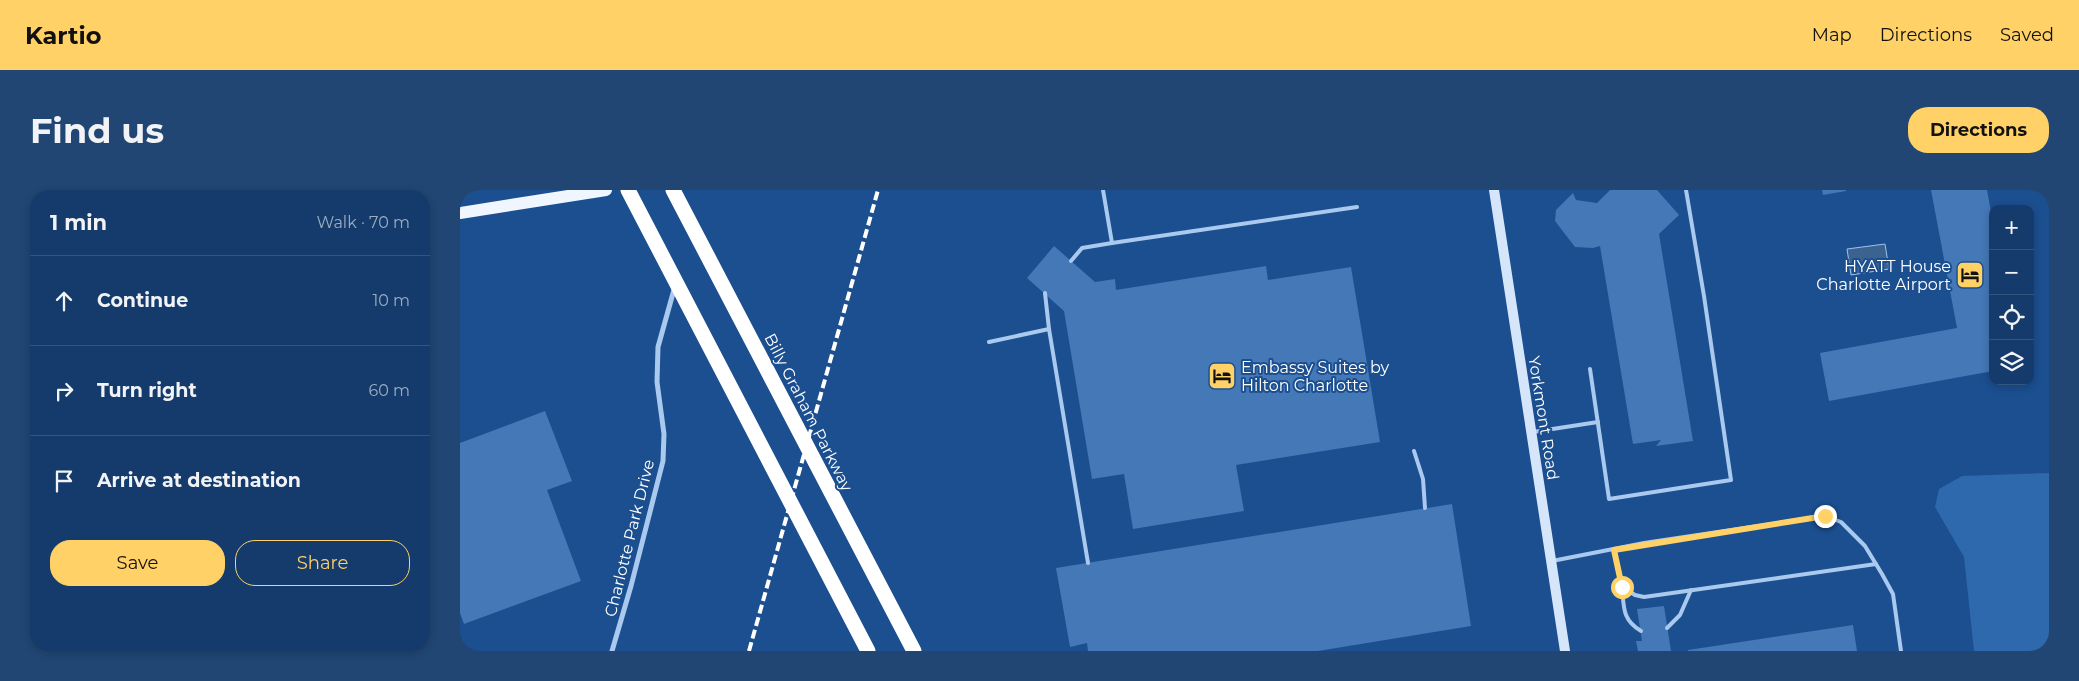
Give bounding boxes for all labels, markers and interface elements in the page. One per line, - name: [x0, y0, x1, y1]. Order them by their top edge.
- text: Kartio: [25, 21, 101, 50]
- text: Map: [1812, 24, 1852, 46]
- text: Directions: [1880, 24, 1972, 46]
- text: Saved: [2000, 24, 2054, 46]
- button: Directions: [1908, 107, 2049, 153]
- text: Find us: [30, 109, 164, 152]
- map controls: [1989, 205, 2034, 385]
- button: +: [1989, 205, 2034, 250]
- text: 1 min: [50, 210, 107, 235]
- text: Walk · 70 m: [317, 213, 410, 232]
- button: −: [1989, 250, 2034, 295]
- place label: HYATT House Charlotte Airport: [1816, 257, 1952, 294]
- hotel icon: HYATT House Charlotte Airport: [1955, 260, 1985, 290]
- icon: ahead: [50, 287, 78, 315]
- text: Continue: [97, 289, 188, 312]
- text: 10 m: [372, 291, 410, 310]
- button: locate: [1989, 295, 2034, 340]
- street label: Billy Graham Parkway: [760, 330, 857, 495]
- button: layers: [1989, 340, 2034, 385]
- street label: Yorkmont Road: [1524, 355, 1563, 481]
- place label: Embassy Suites by Hilton Charlotte: [1241, 358, 1390, 395]
- hotel icon: Embassy Suites by Hilton Charlotte: [1207, 361, 1237, 391]
- icon: right: [50, 377, 78, 405]
- text: Turn right: [97, 379, 197, 402]
- text: 60 m: [368, 381, 410, 400]
- street label: Charlotte Park Drive: [601, 458, 658, 619]
- icon: arrive: [50, 467, 78, 495]
- text: Arrive at destination: [97, 469, 301, 492]
- route end: [1814, 505, 1837, 528]
- button: Save: [50, 540, 225, 586]
- button: Share: [235, 540, 410, 586]
- route start: [1611, 576, 1634, 599]

